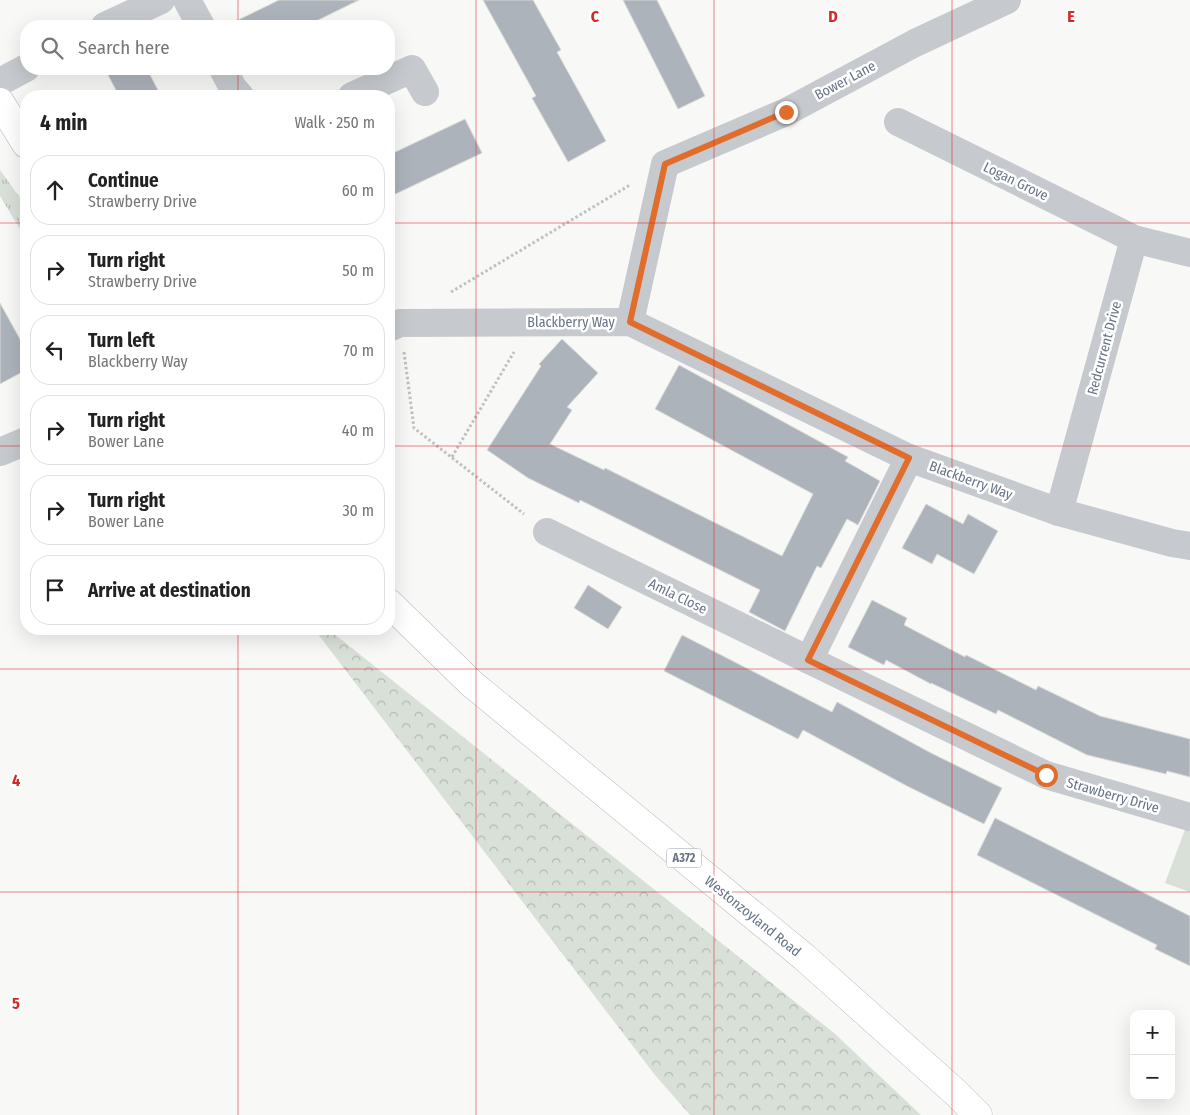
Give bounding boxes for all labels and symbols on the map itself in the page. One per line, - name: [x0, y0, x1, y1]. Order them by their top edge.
- text: C: [591, 7, 600, 26]
- text: D: [828, 7, 838, 26]
- text: E: [1067, 7, 1075, 26]
- street label: Bower Lane: [812, 57, 879, 104]
- route end: [775, 101, 798, 124]
- street label: Logan Grove: [981, 158, 1051, 204]
- street label: Redcurrent Drive: [1084, 299, 1125, 397]
- street label: Blackberry Way: [527, 314, 615, 331]
- street label: Blackberry Way: [927, 458, 1015, 504]
- street label: Amla Close: [646, 575, 710, 618]
- route start: [1035, 764, 1058, 787]
- text: 4: [12, 771, 20, 790]
- street label: Strawberry Drive: [1065, 774, 1161, 817]
- road number: A372: [666, 848, 702, 868]
- street label: Westonzoyland Road: [701, 872, 804, 960]
- text: 5: [12, 994, 20, 1013]

